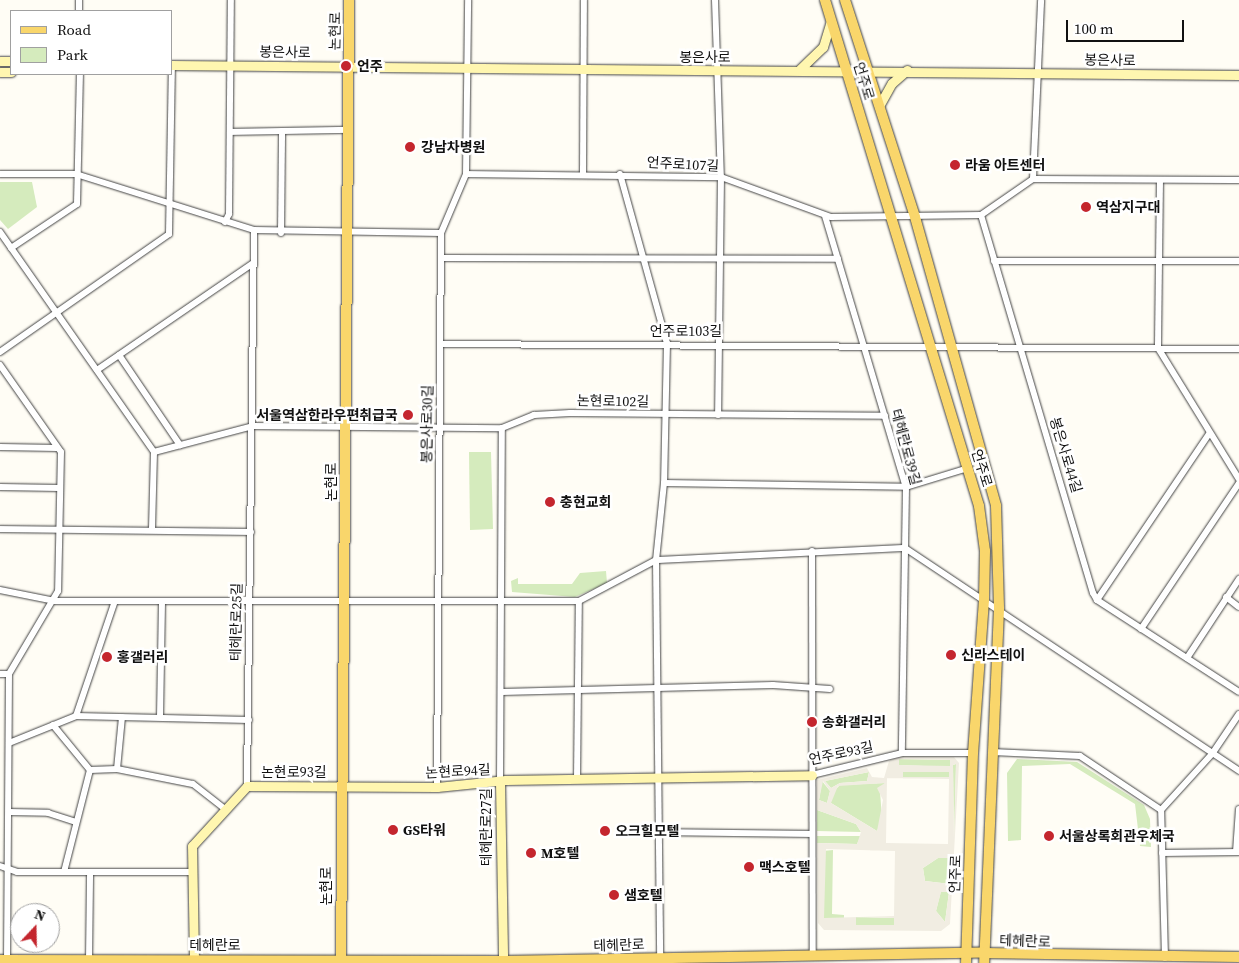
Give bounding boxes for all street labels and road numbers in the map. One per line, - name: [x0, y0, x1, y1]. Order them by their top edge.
- street label: 논현로: [326, 12, 344, 50]
- street label: 봉은사로: [259, 43, 311, 61]
- street label: 봉은사로: [679, 49, 731, 65]
- street label: 봉은사로: [1084, 51, 1136, 69]
- street label: 언주로: [850, 60, 878, 102]
- street label: 언주로107길: [646, 154, 720, 174]
- street label: 언주로103길: [650, 323, 722, 339]
- street label: 봉은사로30길: [418, 385, 436, 463]
- street label: 논현로102길: [577, 392, 649, 410]
- street label: 테헤란로39길: [888, 407, 924, 487]
- street label: 봉은사로44길: [1047, 415, 1085, 495]
- street label: 언주로: [968, 447, 996, 489]
- street label: 논현로: [323, 463, 339, 501]
- street label: 테헤란로25길: [227, 583, 245, 661]
- street label: 언주로93길: [807, 738, 875, 768]
- street label: 논현로94길: [425, 761, 491, 781]
- street label: 논현로93길: [261, 764, 327, 780]
- street label: 테헤란로27길: [478, 788, 494, 866]
- street label: 언주로: [946, 854, 964, 894]
- street label: 논현로: [318, 867, 334, 905]
- street label: 테헤란로: [999, 932, 1051, 950]
- street label: 테헤란로: [593, 936, 645, 954]
- street label: 테헤란로: [189, 937, 241, 953]

